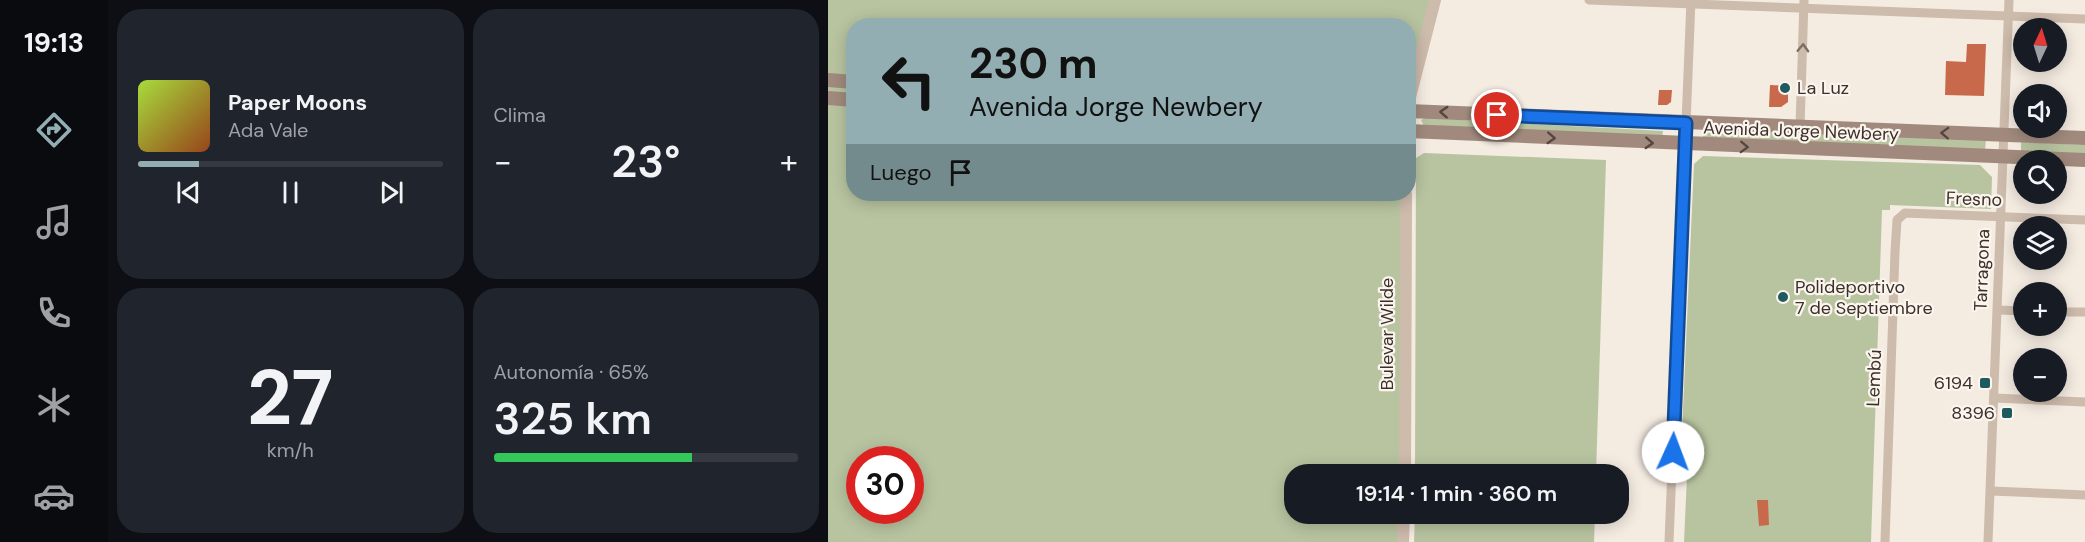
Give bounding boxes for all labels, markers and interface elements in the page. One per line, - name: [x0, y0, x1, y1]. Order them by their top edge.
- north arrow: [2013, 18, 2067, 72]
- map controls: [2013, 18, 2067, 402]
- text: 19:13: [24, 25, 84, 60]
- text: 230 m: [969, 36, 1098, 91]
- icon: left: [870, 42, 948, 120]
- one-way arrow: [1796, 43, 1809, 52]
- place label: La Luz: [1797, 76, 1849, 100]
- marker: La Luz: [1778, 81, 1792, 95]
- button: sound: [2013, 84, 2067, 138]
- text: Paper Moons: [228, 88, 367, 117]
- text: Avenida Jorge Newbery: [969, 89, 1263, 124]
- pin: [1471, 89, 1522, 140]
- icon: arrive: [1480, 98, 1513, 131]
- text: Clima: [494, 102, 546, 128]
- one-way arrow: [1439, 106, 1448, 119]
- icon: directions: [33, 109, 75, 151]
- street label: Avenida Jorge Newbery: [1703, 116, 1899, 146]
- text: Ada Vale: [228, 117, 308, 143]
- one-way arrow: [1941, 126, 1950, 139]
- one-way arrow: [1546, 131, 1555, 144]
- text: 23°: [611, 132, 680, 191]
- one-way arrow: [1644, 136, 1653, 149]
- text: −: [494, 140, 512, 183]
- text: +: [780, 140, 798, 183]
- one-way arrow: [1739, 140, 1748, 153]
- button: search: [2013, 150, 2067, 204]
- icon: arrive: [944, 156, 977, 189]
- text: Luego: [870, 158, 932, 187]
- icon: previous: [172, 176, 205, 209]
- icon: pause: [274, 176, 307, 209]
- icon: next: [375, 176, 408, 209]
- street label: Fresno: [1945, 186, 2003, 212]
- icon: music: [33, 201, 75, 243]
- button: layers: [2013, 216, 2067, 270]
- street label: Tarragona: [1969, 229, 1995, 311]
- place label: Polideportivo 7 de Septiembre: [1795, 275, 1933, 320]
- street label: Bulevar Wilde: [1375, 278, 1399, 390]
- button: +: [2013, 282, 2067, 336]
- marker: Polideportivo 7 de Septiembre: [1776, 290, 1790, 304]
- icon: phone: [33, 292, 75, 334]
- text: 27: [247, 347, 333, 448]
- button: −: [2013, 348, 2067, 402]
- street label: Lembú: [1861, 349, 1887, 407]
- text: Autonomía · 65%: [494, 359, 649, 385]
- place label: 6194: [1934, 371, 1973, 395]
- marker: 6194: [1978, 376, 1992, 390]
- icon: climate: [33, 384, 75, 426]
- text: 325 km: [494, 389, 652, 448]
- place label: 8396: [1951, 401, 1995, 425]
- marker: 8396: [2000, 406, 2014, 420]
- position arrow: [1641, 420, 1705, 484]
- text: km/h: [267, 437, 314, 463]
- speed limit sign: 30: [846, 446, 924, 524]
- icon: car: [33, 475, 75, 517]
- text: 19:14 · 1 min · 360 m: [1356, 479, 1557, 508]

